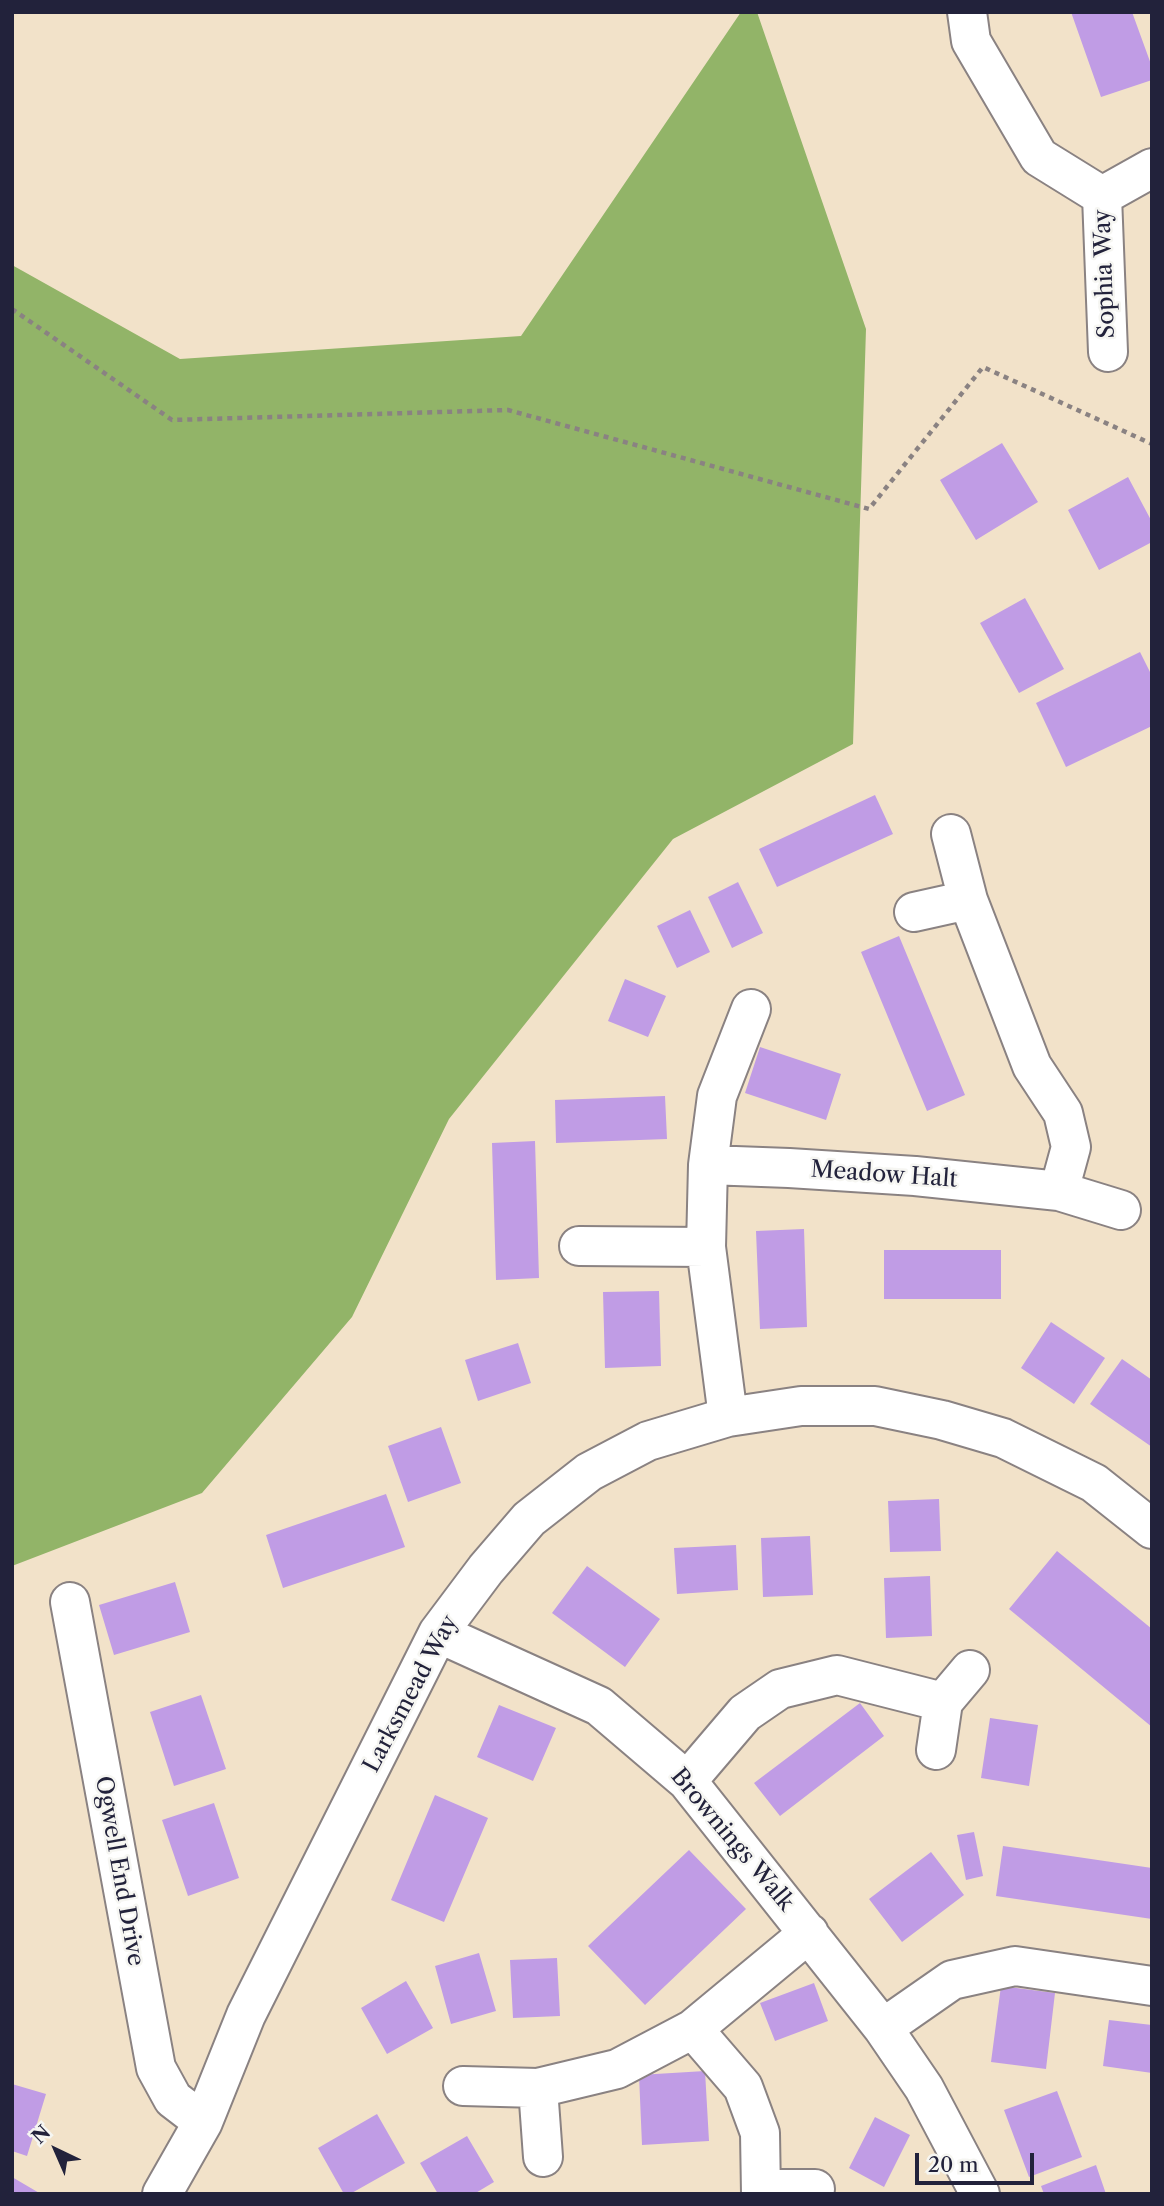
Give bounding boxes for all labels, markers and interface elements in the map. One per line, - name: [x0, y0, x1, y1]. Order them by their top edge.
- street label: Sophia Way: [1089, 209, 1121, 339]
- street label: Meadow Halt: [810, 1156, 958, 1194]
- street label: Larksmead Way: [358, 1611, 464, 1777]
- street label: Brownings Walk: [664, 1763, 800, 1917]
- street label: Ogwell End Drive: [89, 1774, 149, 1968]
- north arrow: [21, 2115, 91, 2185]
- text: N: [27, 2121, 55, 2149]
- scale bar: [919, 2140, 1038, 2184]
- text: 20 m: [928, 2152, 979, 2177]

